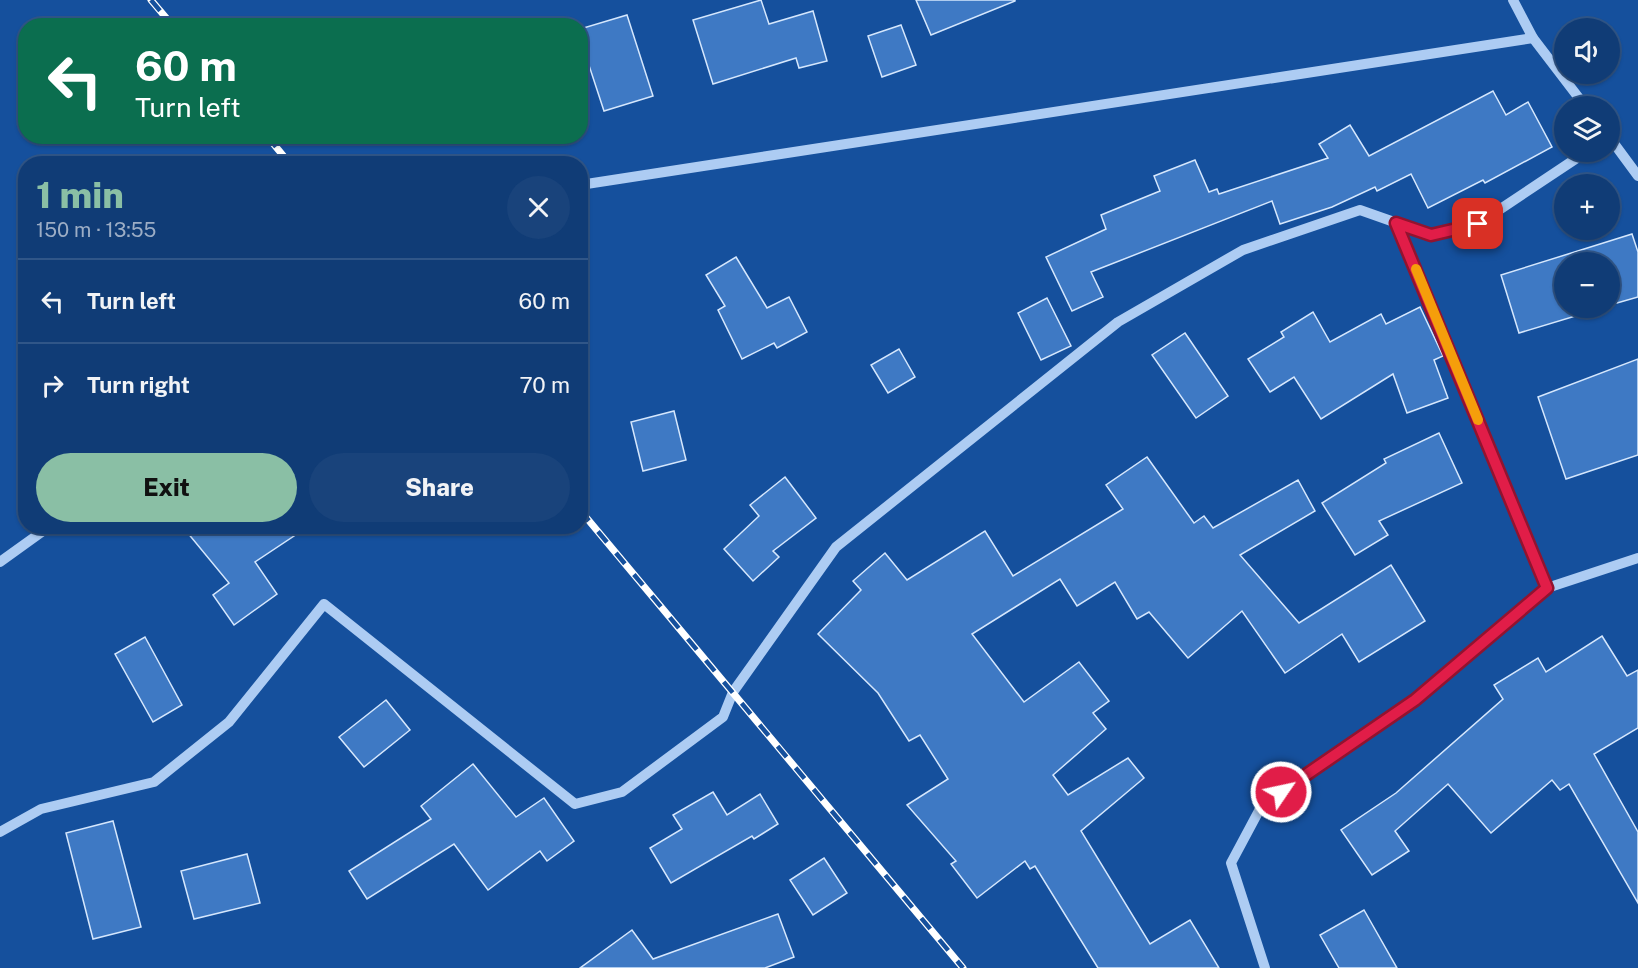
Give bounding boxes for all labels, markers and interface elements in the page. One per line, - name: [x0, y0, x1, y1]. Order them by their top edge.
- map controls: [1554, 18, 1620, 318]
- button: sound: [1554, 18, 1620, 84]
- text: 60 m: [135, 41, 237, 90]
- icon: left: [36, 42, 114, 120]
- text: Turn left: [135, 91, 241, 123]
- button: layers: [1554, 96, 1620, 162]
- text: 1 min: [36, 174, 124, 216]
- button: +: [1554, 174, 1620, 240]
- button: close: [507, 176, 570, 239]
- pin: [1452, 198, 1503, 249]
- icon: arrive: [1461, 207, 1494, 240]
- text: 150 m · 13:55: [36, 218, 156, 242]
- button: −: [1554, 252, 1620, 318]
- icon: left: [36, 285, 69, 318]
- text: Turn left: [87, 288, 176, 314]
- text: 60 m: [519, 288, 570, 314]
- icon: right: [36, 369, 69, 402]
- text: Turn right: [87, 372, 190, 398]
- text: 70 m: [519, 372, 570, 398]
- button: Exit: [36, 453, 297, 522]
- button: Share: [309, 453, 570, 522]
- position arrow: [1249, 760, 1313, 824]

